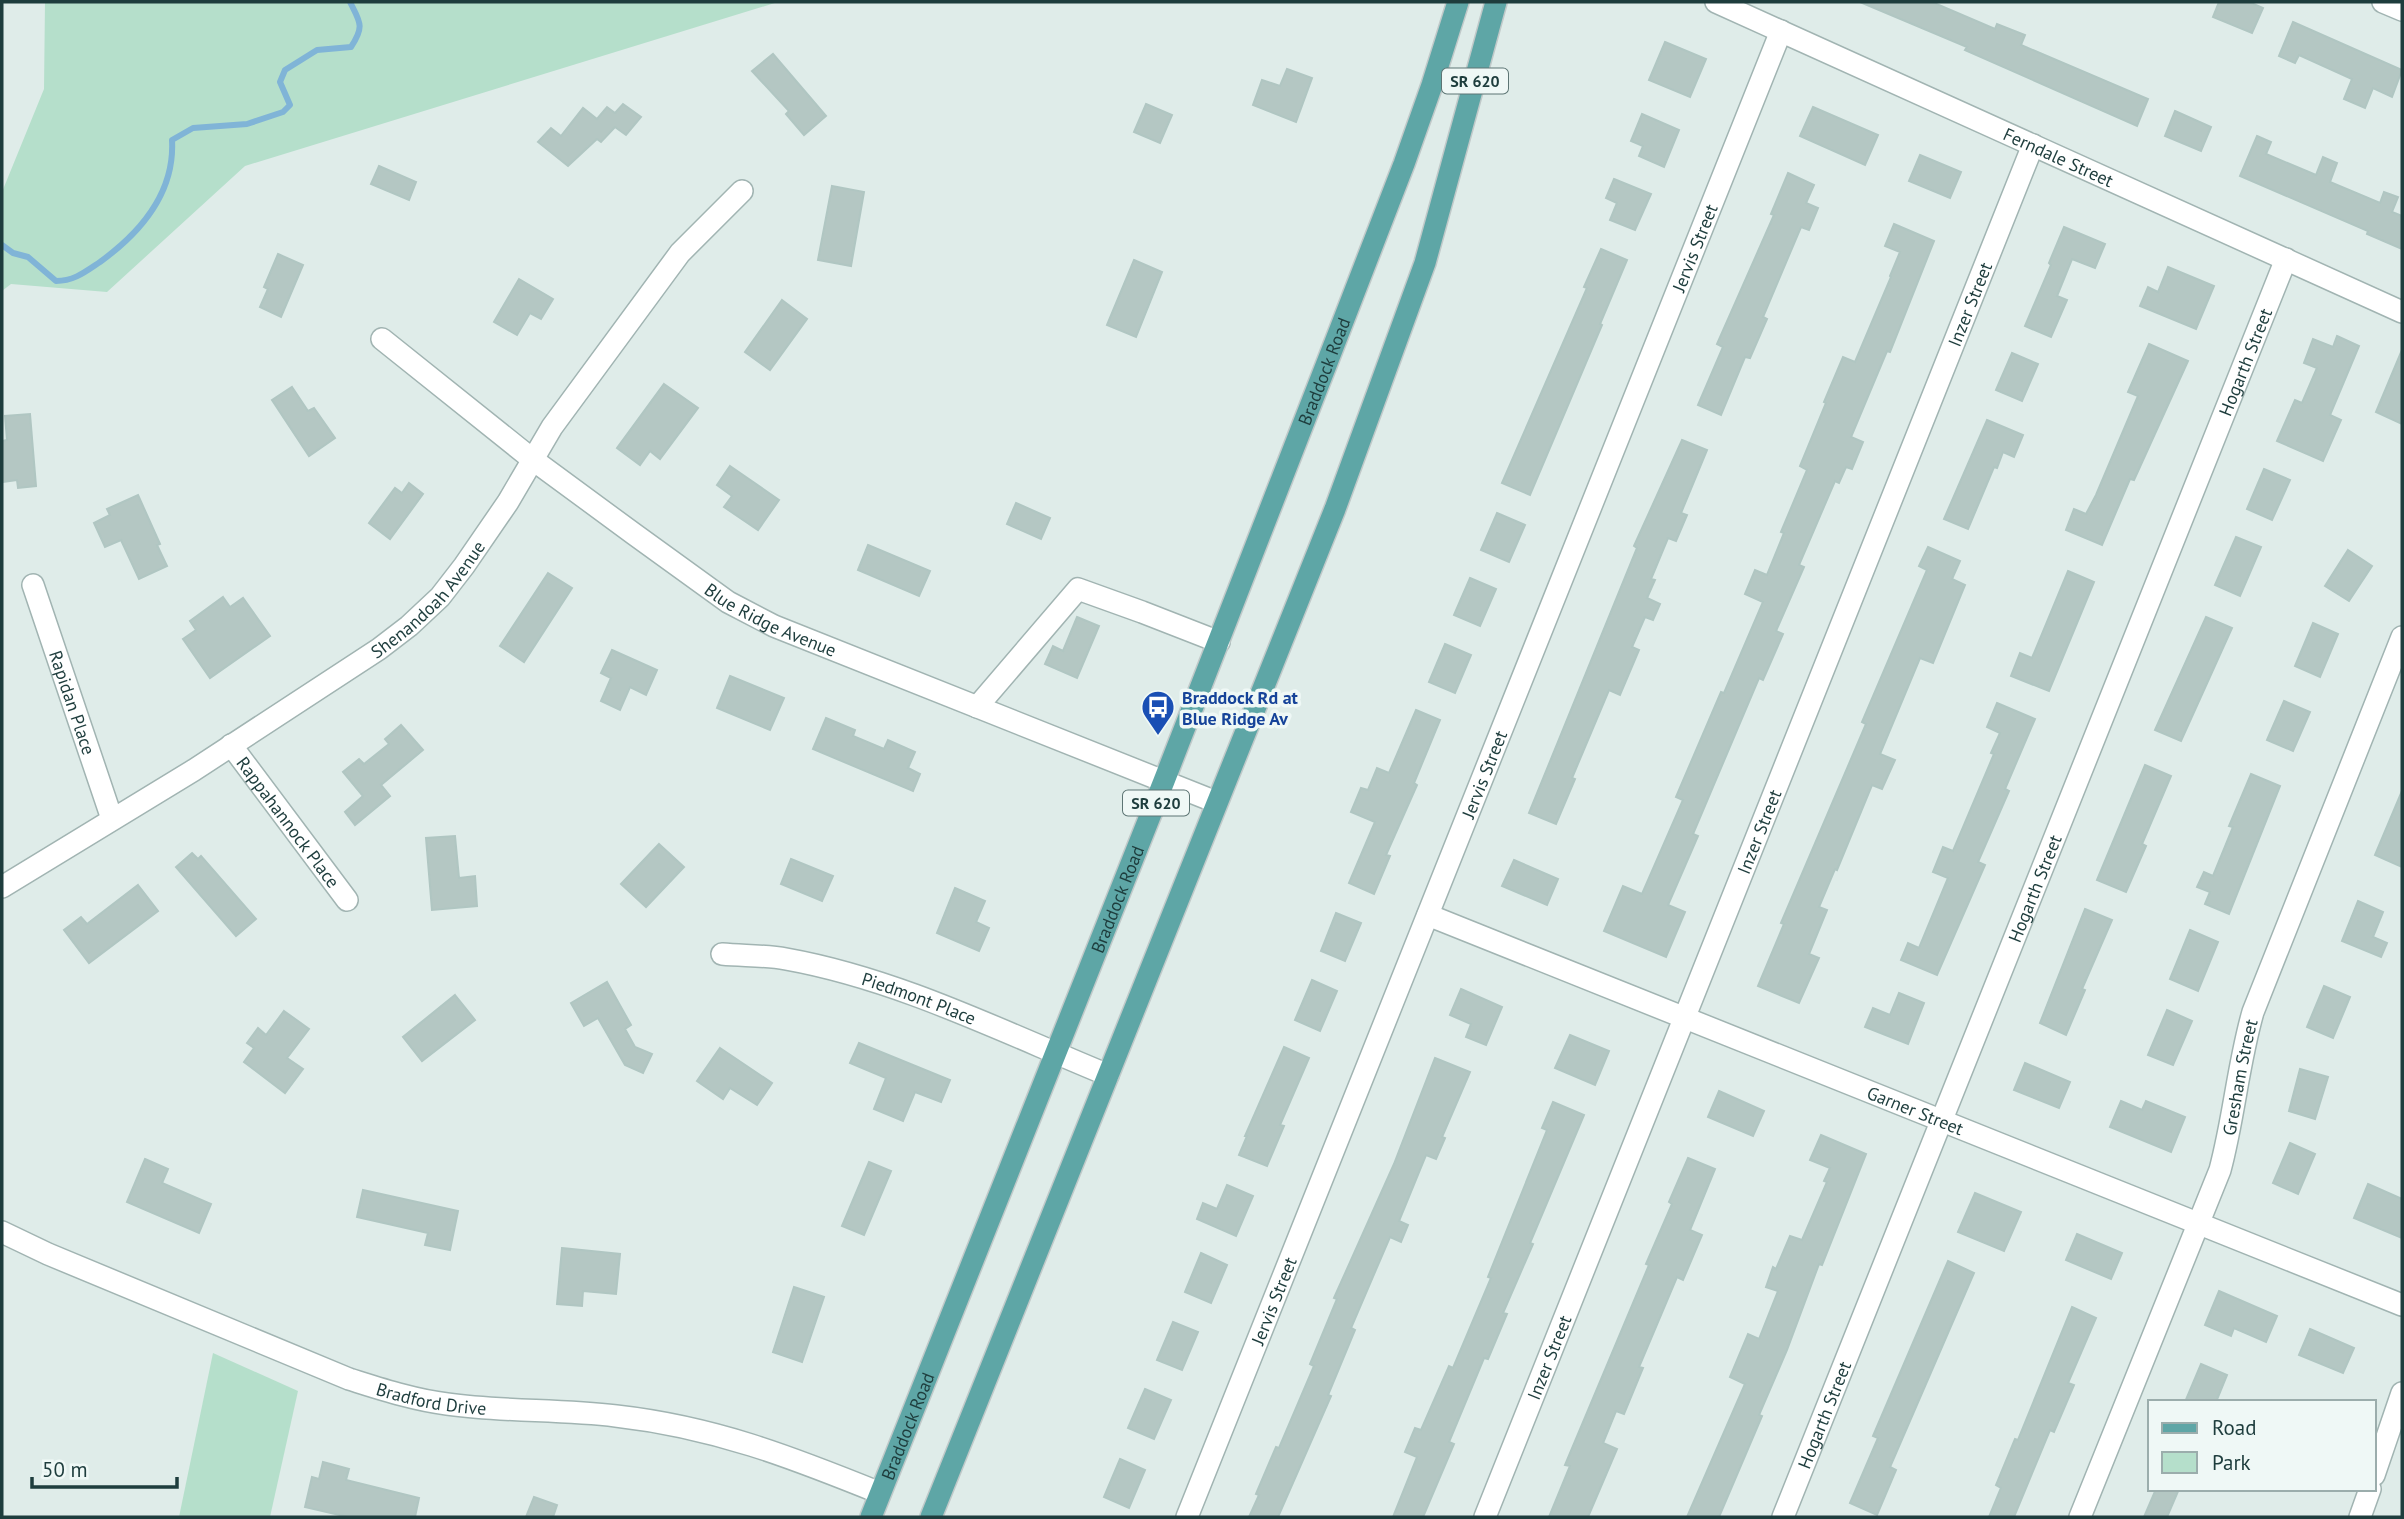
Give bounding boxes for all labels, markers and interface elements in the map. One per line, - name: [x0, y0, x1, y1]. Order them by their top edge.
- road number: SR 620: [1442, 68, 1508, 94]
- street label: Ferndale Street: [2000, 122, 2117, 192]
- street label: Jervis Street: [1666, 200, 1722, 296]
- street label: Inzer Street: [1942, 259, 1997, 350]
- street label: Hogarth Street: [2213, 305, 2277, 419]
- street label: Braddock Road: [1292, 314, 1355, 428]
- street label: Shenandoah Avenue: [366, 536, 490, 663]
- street label: Blue Ridge Avenue: [700, 578, 840, 661]
- street label: Rapidan Place: [44, 647, 101, 758]
- place label: Braddock Rd at Blue Ridge Av: [1182, 686, 1299, 730]
- bus stop icon: Braddock Rd at Blue Ridge Av: [1139, 688, 1177, 737]
- street label: Jervis Street: [1456, 727, 1512, 822]
- street label: Rappahannock Place: [232, 752, 345, 892]
- street label: Inzer Street: [1732, 786, 1786, 877]
- road number: SR 620: [1123, 790, 1189, 816]
- street label: Hogarth Street: [2003, 831, 2066, 946]
- street label: Braddock Road: [1085, 842, 1149, 956]
- street label: Piedmont Place: [859, 967, 980, 1029]
- street label: Gresham Street: [2217, 1016, 2262, 1137]
- street label: Garner Street: [1864, 1081, 1967, 1140]
- street label: Jervis Street: [1245, 1253, 1301, 1349]
- street label: Inzer Street: [1522, 1312, 1576, 1403]
- street label: Hogarth Street: [1792, 1358, 1856, 1472]
- street label: Braddock Road: [876, 1369, 939, 1483]
- street label: Bradford Drive: [374, 1377, 487, 1420]
- legend: [2148, 1400, 2376, 1491]
- text: Road: [2212, 1414, 2256, 1441]
- scale bar: [32, 1446, 177, 1490]
- text: Park: [2212, 1449, 2251, 1476]
- text: 50 m: [42, 1456, 88, 1483]

